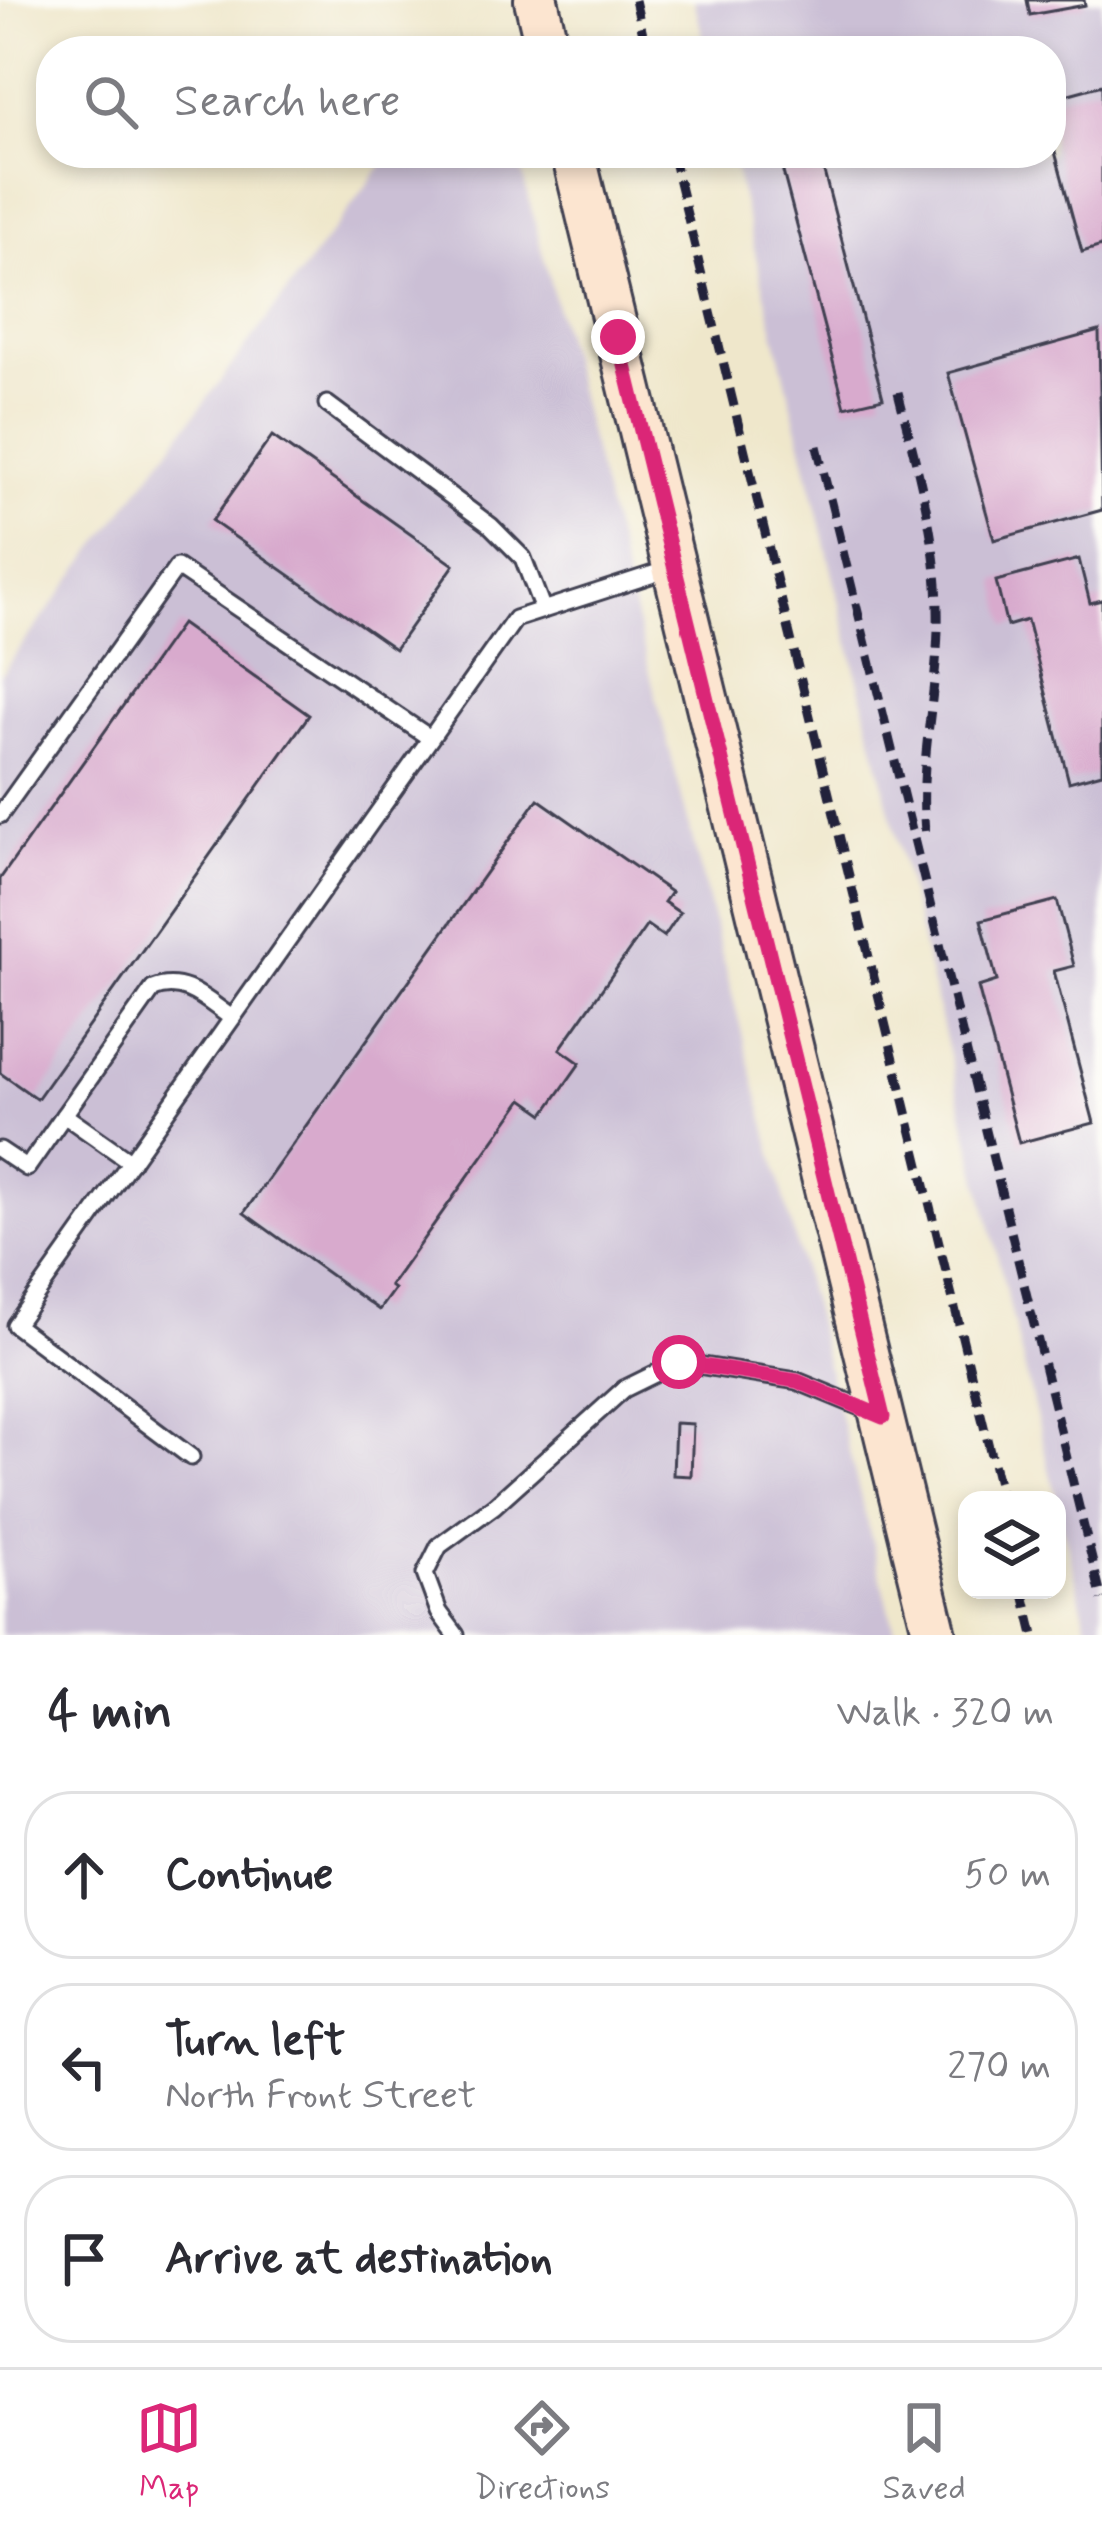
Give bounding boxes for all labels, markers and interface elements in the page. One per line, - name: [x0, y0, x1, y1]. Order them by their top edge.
- search box: [36, 36, 1066, 168]
- icon: search: [78, 69, 144, 135]
- text: Search here: [174, 73, 401, 132]
- route end: [591, 310, 645, 364]
- route start: [652, 1335, 706, 1389]
- map controls: [958, 1491, 1066, 1599]
- button: layers: [958, 1491, 1066, 1599]
- text: 4 min: [48, 1680, 172, 1746]
- text: Walk · 320 m: [836, 1688, 1054, 1739]
- icon: ahead: [51, 1842, 117, 1908]
- text: Continue: [165, 1846, 333, 1905]
- text: 50 m: [964, 1850, 1051, 1901]
- text: Turn left: [165, 2012, 345, 2071]
- icon: left: [51, 2034, 117, 2100]
- text: 270 m: [947, 2042, 1051, 2093]
- text: North Front Street: [165, 2071, 476, 2122]
- icon: arrive: [51, 2226, 117, 2292]
- text: Arrive at destination: [165, 2230, 553, 2289]
- tab: Map: [136, 2395, 202, 2511]
- tab: Directions: [474, 2395, 610, 2511]
- tab: Saved: [882, 2395, 966, 2511]

